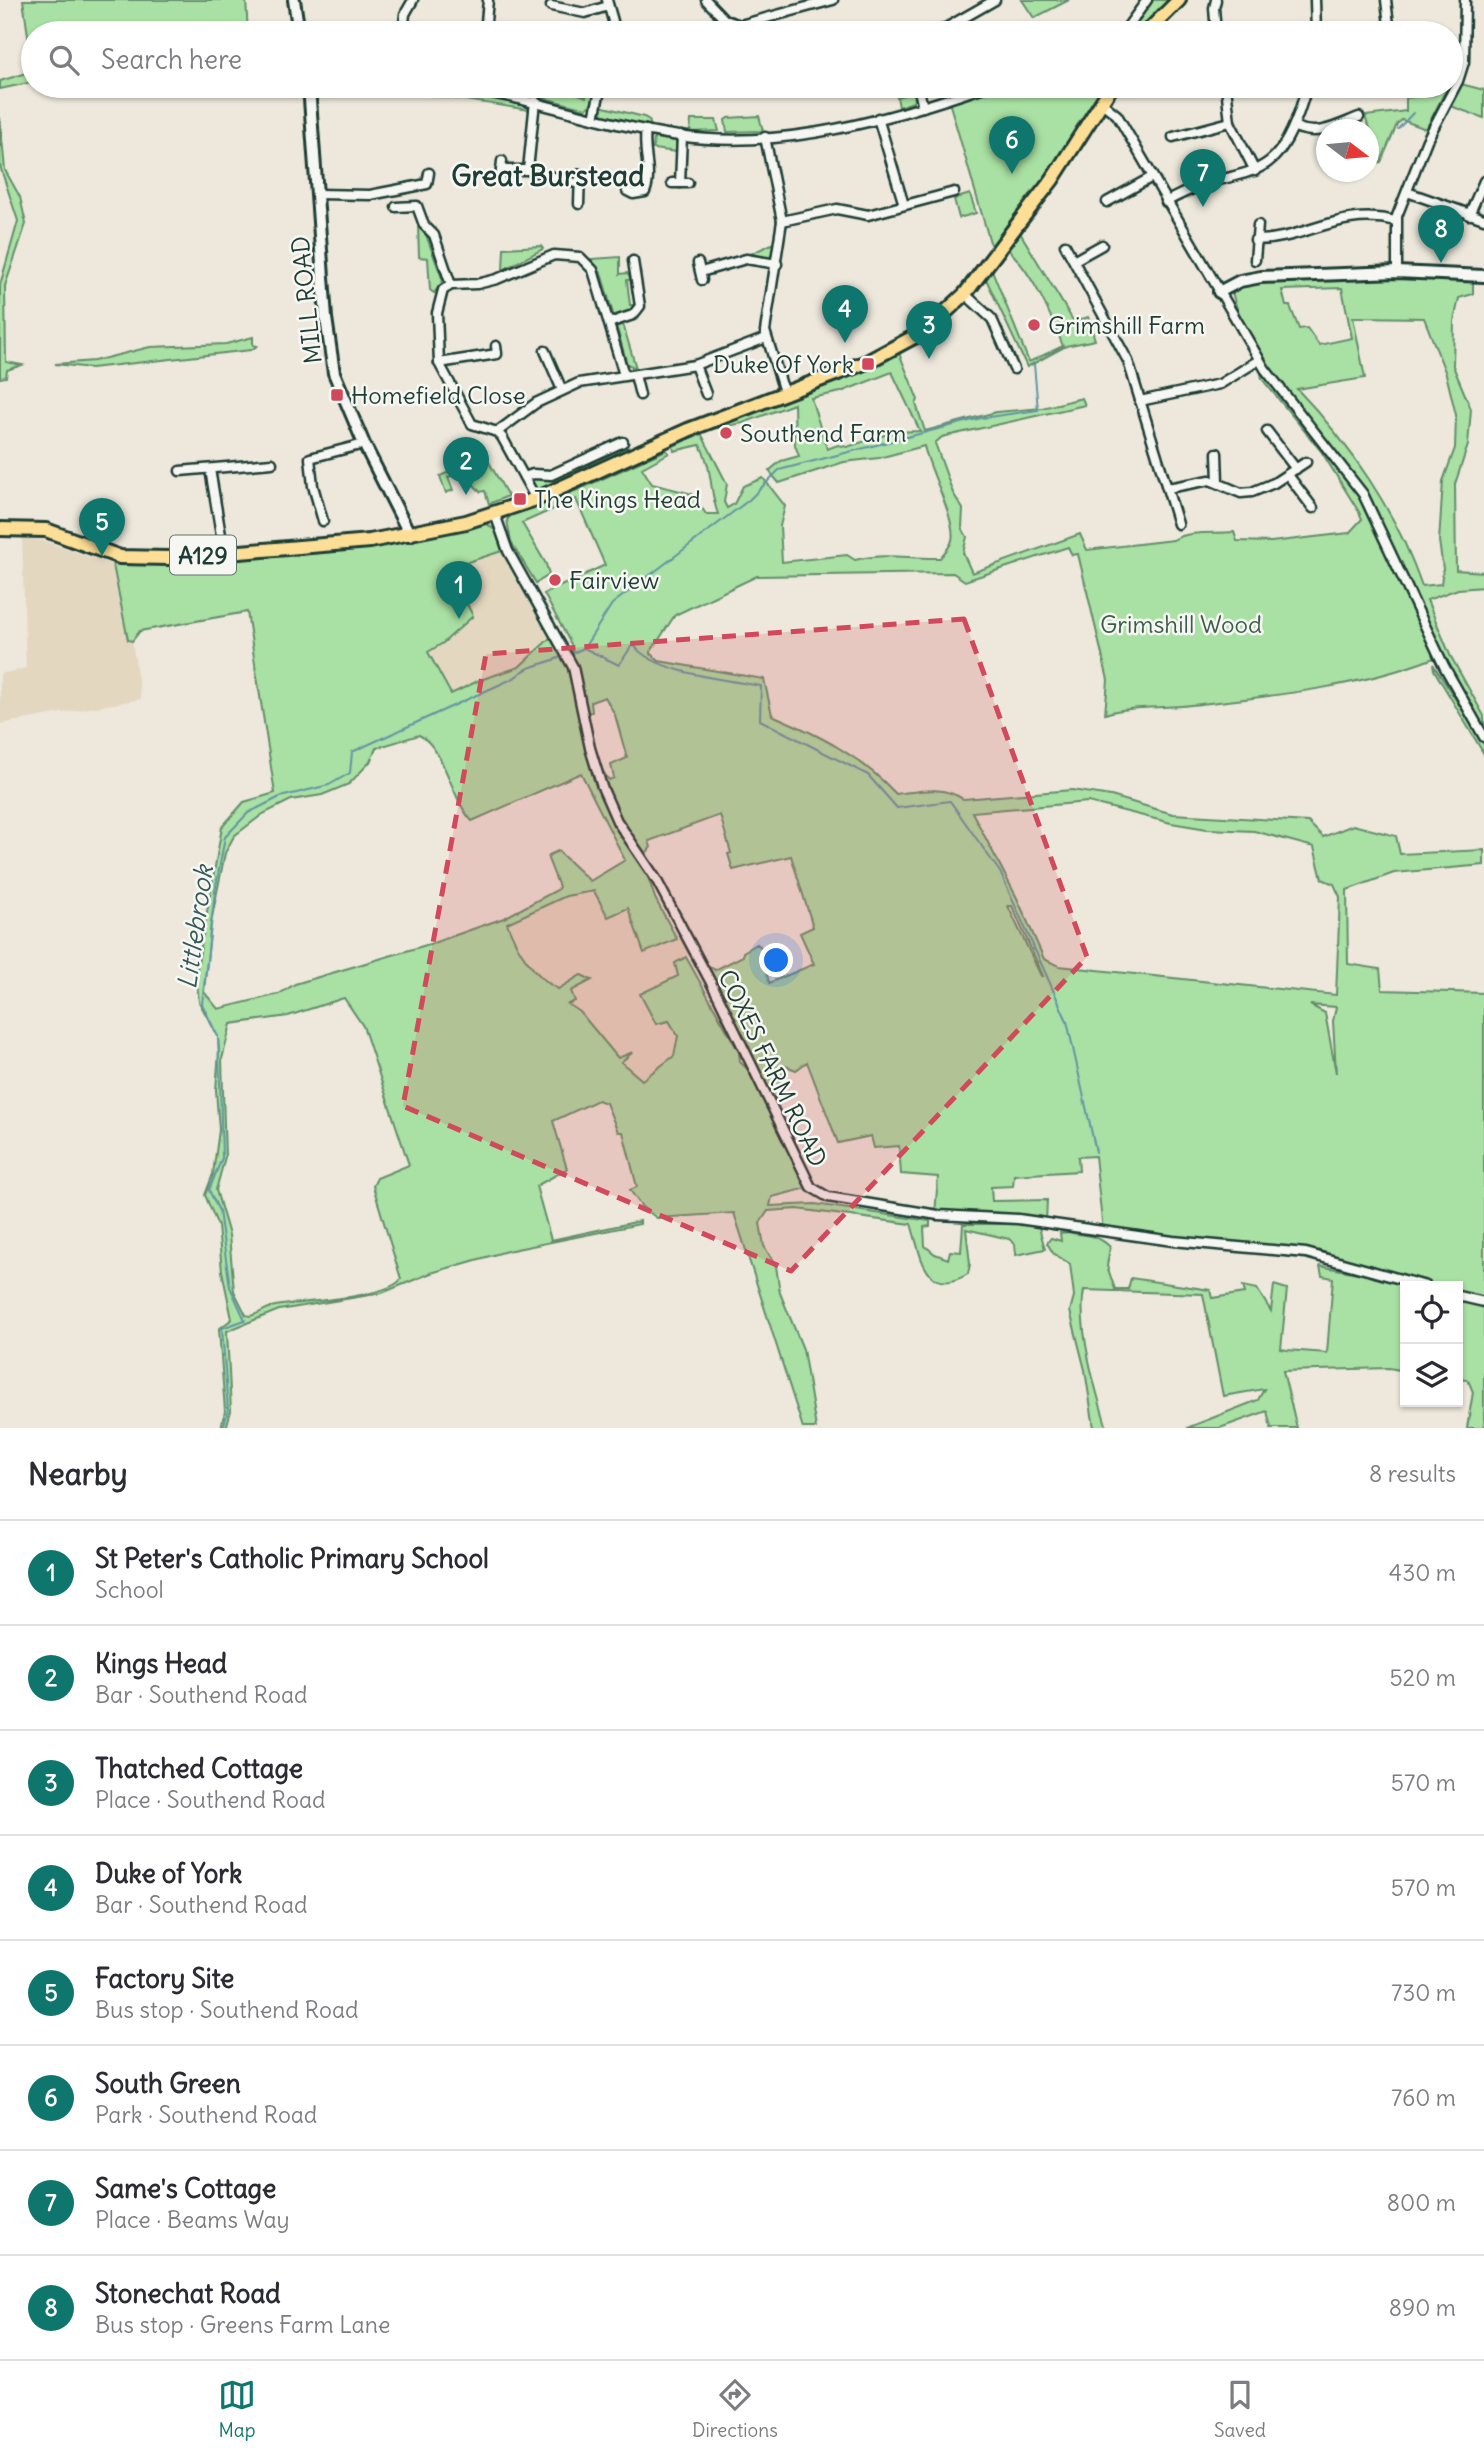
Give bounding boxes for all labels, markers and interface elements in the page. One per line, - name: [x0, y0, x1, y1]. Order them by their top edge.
- search box: [21, 21, 1463, 98]
- icon: search: [45, 41, 83, 79]
- text: Search here: [101, 43, 242, 76]
- pin: 6: [989, 116, 1035, 174]
- north arrow: [1316, 119, 1379, 182]
- pin: 7: [1180, 149, 1226, 207]
- district label: Great Burstead: [451, 158, 645, 194]
- pin: 8: [1418, 205, 1464, 263]
- street label: MILL ROAD: [284, 235, 328, 365]
- pin: 4: [822, 285, 868, 343]
- pin: 3: [906, 301, 952, 359]
- place label: Grimshill Farm: [1048, 310, 1205, 340]
- marker: Grimshill Farm: [1026, 317, 1042, 333]
- place label: Duke Of York: [713, 349, 854, 379]
- marker: Duke Of York: [860, 356, 876, 372]
- place label: Homefield Close: [351, 380, 526, 410]
- marker: Homefield Close: [329, 387, 345, 403]
- place label: Southend Farm: [740, 418, 906, 448]
- marker: Southend Farm: [718, 425, 734, 441]
- pin: 2: [443, 437, 489, 495]
- place label: The Kings Head: [534, 484, 701, 514]
- marker: The Kings Head: [512, 491, 528, 507]
- pin: 5: [79, 498, 125, 556]
- road number: A129: [170, 536, 236, 575]
- pin: 1: [436, 561, 482, 619]
- place label: Fairview: [569, 565, 659, 595]
- marker: Fairview: [547, 572, 563, 588]
- park label: Grimshill Wood: [1100, 609, 1262, 639]
- water label: Littlebrook: [170, 861, 220, 991]
- your location: [759, 943, 793, 977]
- street label: COXES FARM ROAD: [712, 964, 834, 1172]
- map controls: [1400, 1281, 1463, 1407]
- button: locate: [1400, 1281, 1463, 1344]
- button: layers: [1400, 1344, 1463, 1407]
- text: Nearby: [28, 1455, 128, 1493]
- text: 8 results: [1369, 1459, 1456, 1488]
- text: St Peter's Catholic Primary School: [95, 1542, 489, 1575]
- text: 1: [46, 1558, 56, 1587]
- text: 430 m: [1389, 1558, 1456, 1587]
- text: School: [95, 1575, 164, 1604]
- text: Kings Head: [95, 1647, 227, 1680]
- text: 2: [45, 1663, 57, 1692]
- text: 520 m: [1389, 1663, 1456, 1692]
- text: Bar · Southend Road: [95, 1680, 307, 1709]
- text: Thatched Cottage: [95, 1752, 303, 1785]
- text: 3: [44, 1768, 58, 1797]
- text: 570 m: [1391, 1768, 1456, 1797]
- text: Place · Southend Road: [95, 1785, 326, 1814]
- text: Duke of York: [95, 1857, 242, 1890]
- text: 4: [44, 1873, 58, 1902]
- text: 570 m: [1391, 1873, 1456, 1902]
- text: Bar · Southend Road: [95, 1890, 307, 1919]
- text: Factory Site: [95, 1962, 234, 1995]
- text: 5: [44, 1978, 58, 2007]
- text: 730 m: [1391, 1978, 1456, 2007]
- text: Bus stop · Southend Road: [95, 1995, 359, 2024]
- text: South Green: [95, 2067, 241, 2100]
- text: 6: [44, 2083, 58, 2112]
- text: 760 m: [1391, 2083, 1456, 2112]
- text: Park · Southend Road: [95, 2100, 317, 2129]
- text: Same's Cottage: [95, 2172, 276, 2205]
- text: 7: [45, 2188, 57, 2217]
- text: 800 m: [1387, 2188, 1456, 2217]
- text: Place · Beams Way: [95, 2205, 290, 2234]
- text: Stonechat Road: [95, 2277, 280, 2310]
- text: 8: [44, 2293, 58, 2322]
- text: 890 m: [1389, 2293, 1456, 2322]
- text: Bus stop · Greens Farm Lane: [95, 2310, 390, 2339]
- tab: Map: [218, 2376, 256, 2442]
- tab: Directions: [692, 2376, 778, 2442]
- tab: Saved: [1214, 2376, 1266, 2442]

